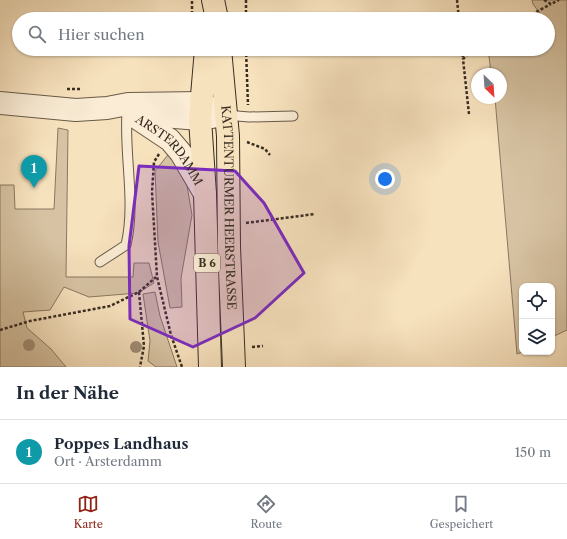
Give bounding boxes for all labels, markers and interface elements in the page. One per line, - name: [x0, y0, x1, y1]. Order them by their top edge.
- search box: [12, 12, 555, 56]
- icon: search: [26, 23, 48, 45]
- text: Hier suchen: [58, 25, 145, 44]
- north arrow: [471, 68, 507, 104]
- street label: KATTENTURMER HEERSTRASSE: [218, 105, 240, 310]
- street label: ARSTERDAMM: [132, 111, 206, 188]
- pin: 1: [21, 155, 47, 188]
- your location: [375, 169, 395, 189]
- road number: B 6: [194, 254, 220, 272]
- map controls: [519, 283, 555, 355]
- button: locate: [519, 283, 555, 319]
- button: layers: [519, 319, 555, 355]
- text: In der Nähe: [16, 383, 119, 403]
- text: Poppes Landhaus: [54, 434, 188, 453]
- text: 1: [26, 444, 32, 460]
- text: 150 m: [515, 444, 551, 460]
- text: Ort · Arsterdamm: [54, 453, 162, 469]
- tab: Karte: [74, 493, 103, 531]
- tab: Route: [251, 493, 282, 531]
- tab: Gespeichert: [430, 493, 493, 531]

